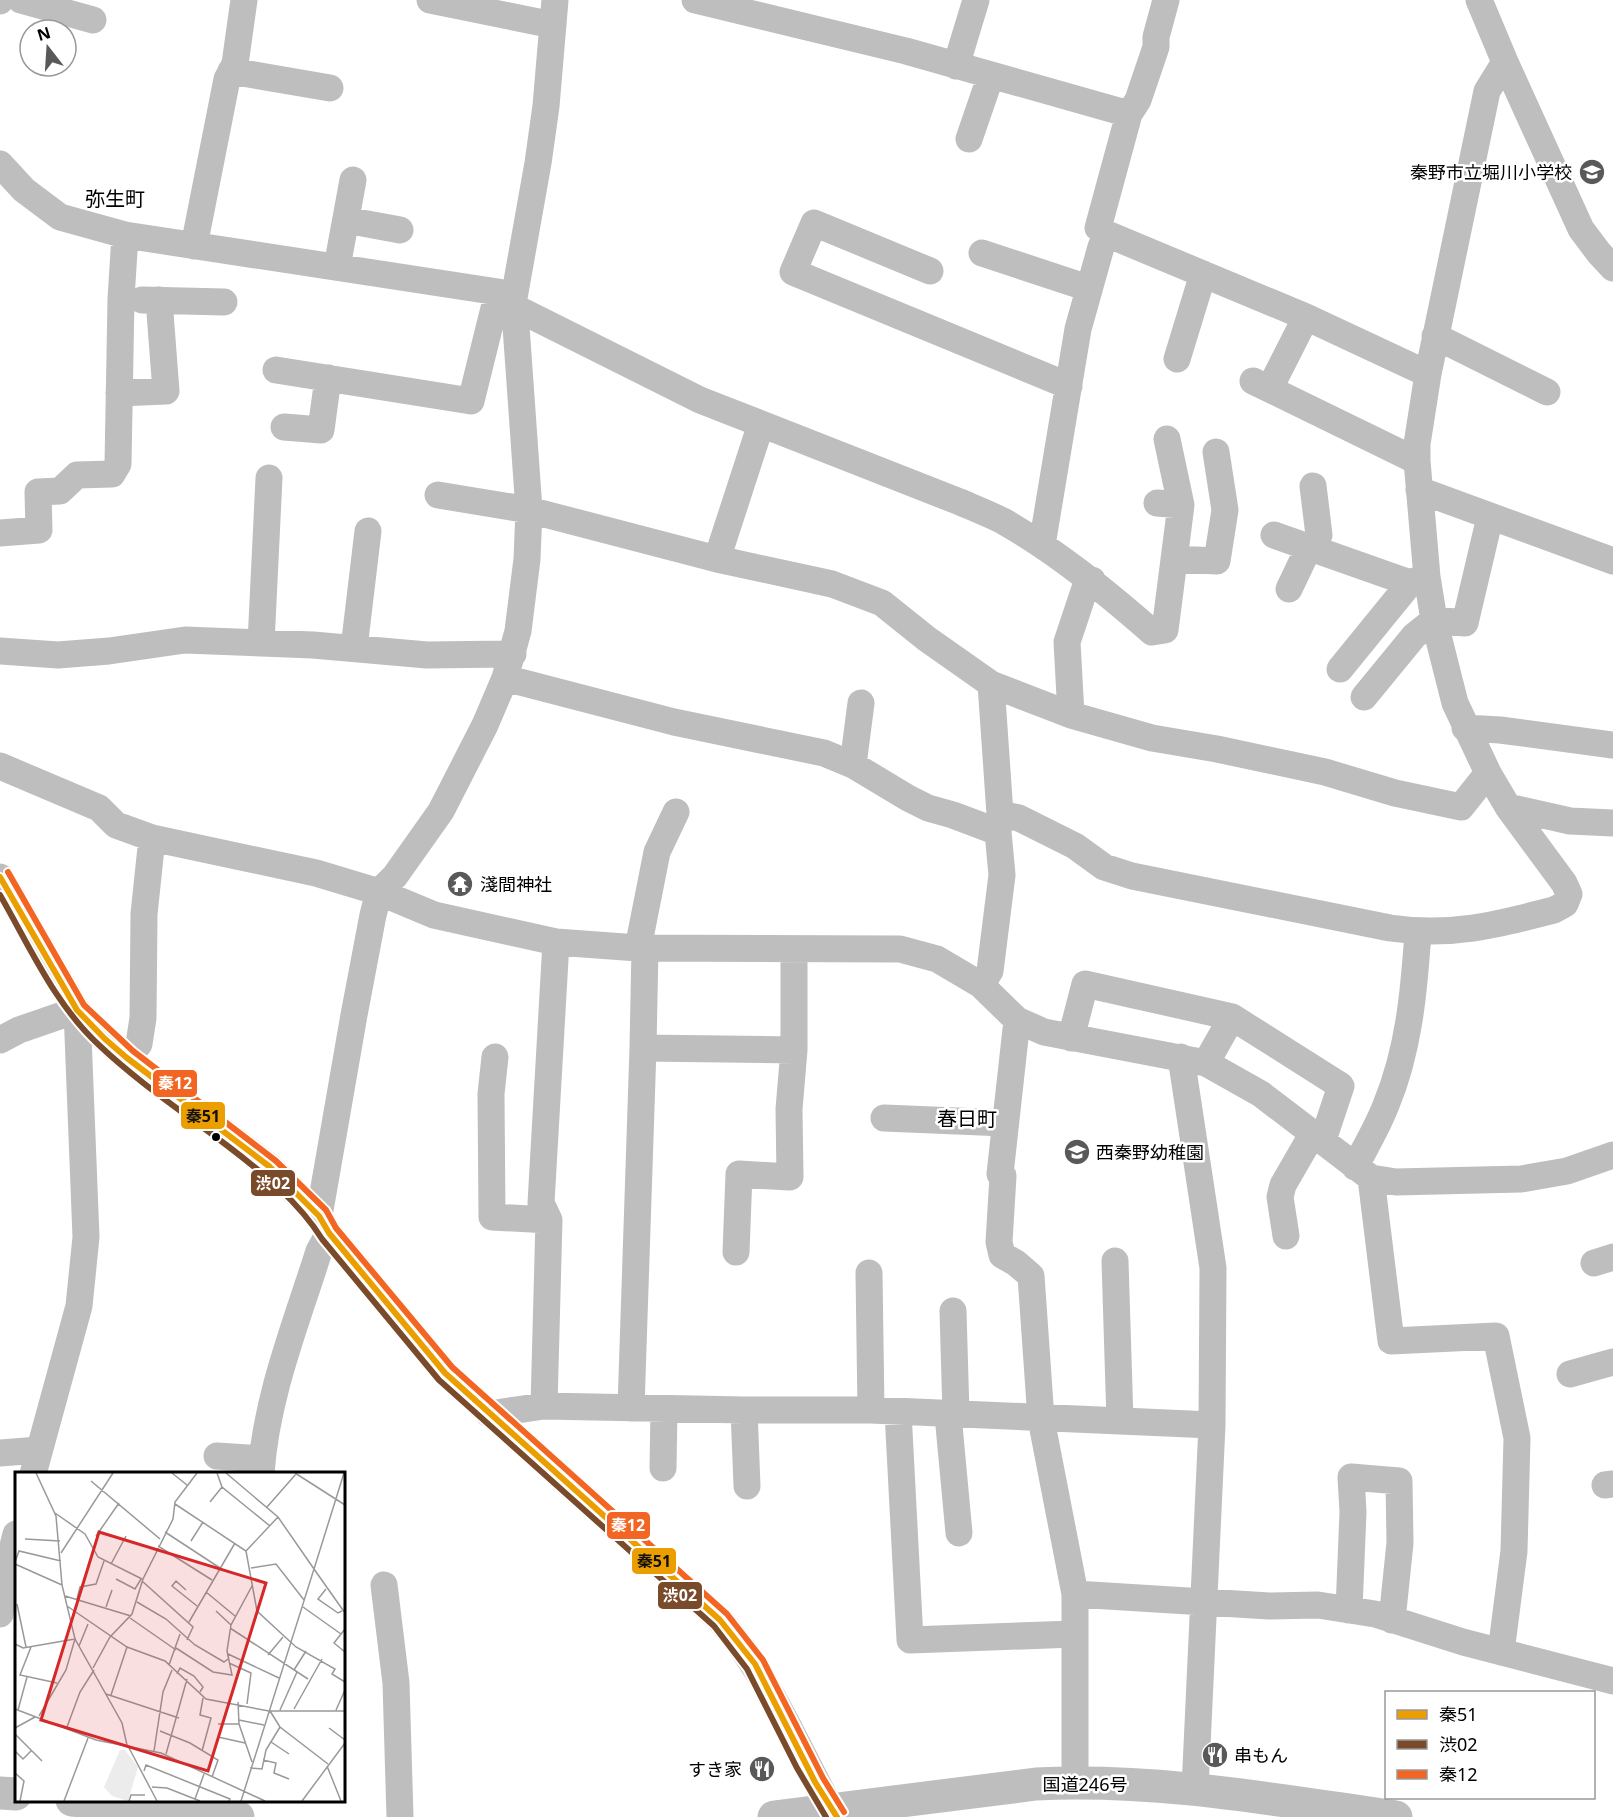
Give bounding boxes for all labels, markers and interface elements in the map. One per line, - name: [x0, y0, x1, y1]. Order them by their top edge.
- north arrow: [18, 18, 78, 78]
- text: N: [34, 21, 53, 46]
- school or university icon: 秦野市立堀川小学校: [1577, 157, 1607, 187]
- place label: 秦野市立堀川小学校: [1410, 160, 1572, 184]
- district label: 弥生町: [85, 185, 145, 212]
- temple icon: 淺間神社: [445, 869, 475, 899]
- place label: 淺間神社: [480, 872, 552, 896]
- line badge: 秦12: [152, 1069, 198, 1098]
- text: 秦12: [158, 1072, 192, 1094]
- line badge: 秦51: [180, 1101, 226, 1130]
- text: 秦51: [186, 1105, 220, 1127]
- district label: 春日町: [937, 1105, 997, 1132]
- unlabelled marker: [210, 1131, 222, 1143]
- school or university icon: 西秦野幼稚園: [1062, 1137, 1092, 1167]
- place label: 西秦野幼稚園: [1096, 1140, 1204, 1164]
- line badge: 渋02: [250, 1169, 296, 1197]
- text: 渋02: [256, 1172, 290, 1194]
- inset map: [15, 1472, 345, 1802]
- line badge: 秦12: [606, 1511, 651, 1540]
- text: 秦12: [611, 1514, 645, 1536]
- line badge: 秦51: [631, 1547, 677, 1575]
- text: 秦51: [637, 1550, 671, 1572]
- line badge: 渋02: [657, 1581, 703, 1610]
- text: 渋02: [663, 1584, 697, 1606]
- legend: [1385, 1691, 1595, 1799]
- text: 秦51: [1439, 1702, 1478, 1726]
- text: 渋02: [1439, 1732, 1478, 1756]
- restaurant icon: 串もん: [1200, 1740, 1230, 1770]
- place label: 串もん: [1234, 1743, 1288, 1767]
- restaurant icon: すき家: [747, 1754, 777, 1784]
- place label: すき家: [688, 1757, 742, 1781]
- text: 秦12: [1439, 1762, 1478, 1786]
- street label: 国道246号: [1043, 1772, 1127, 1796]

